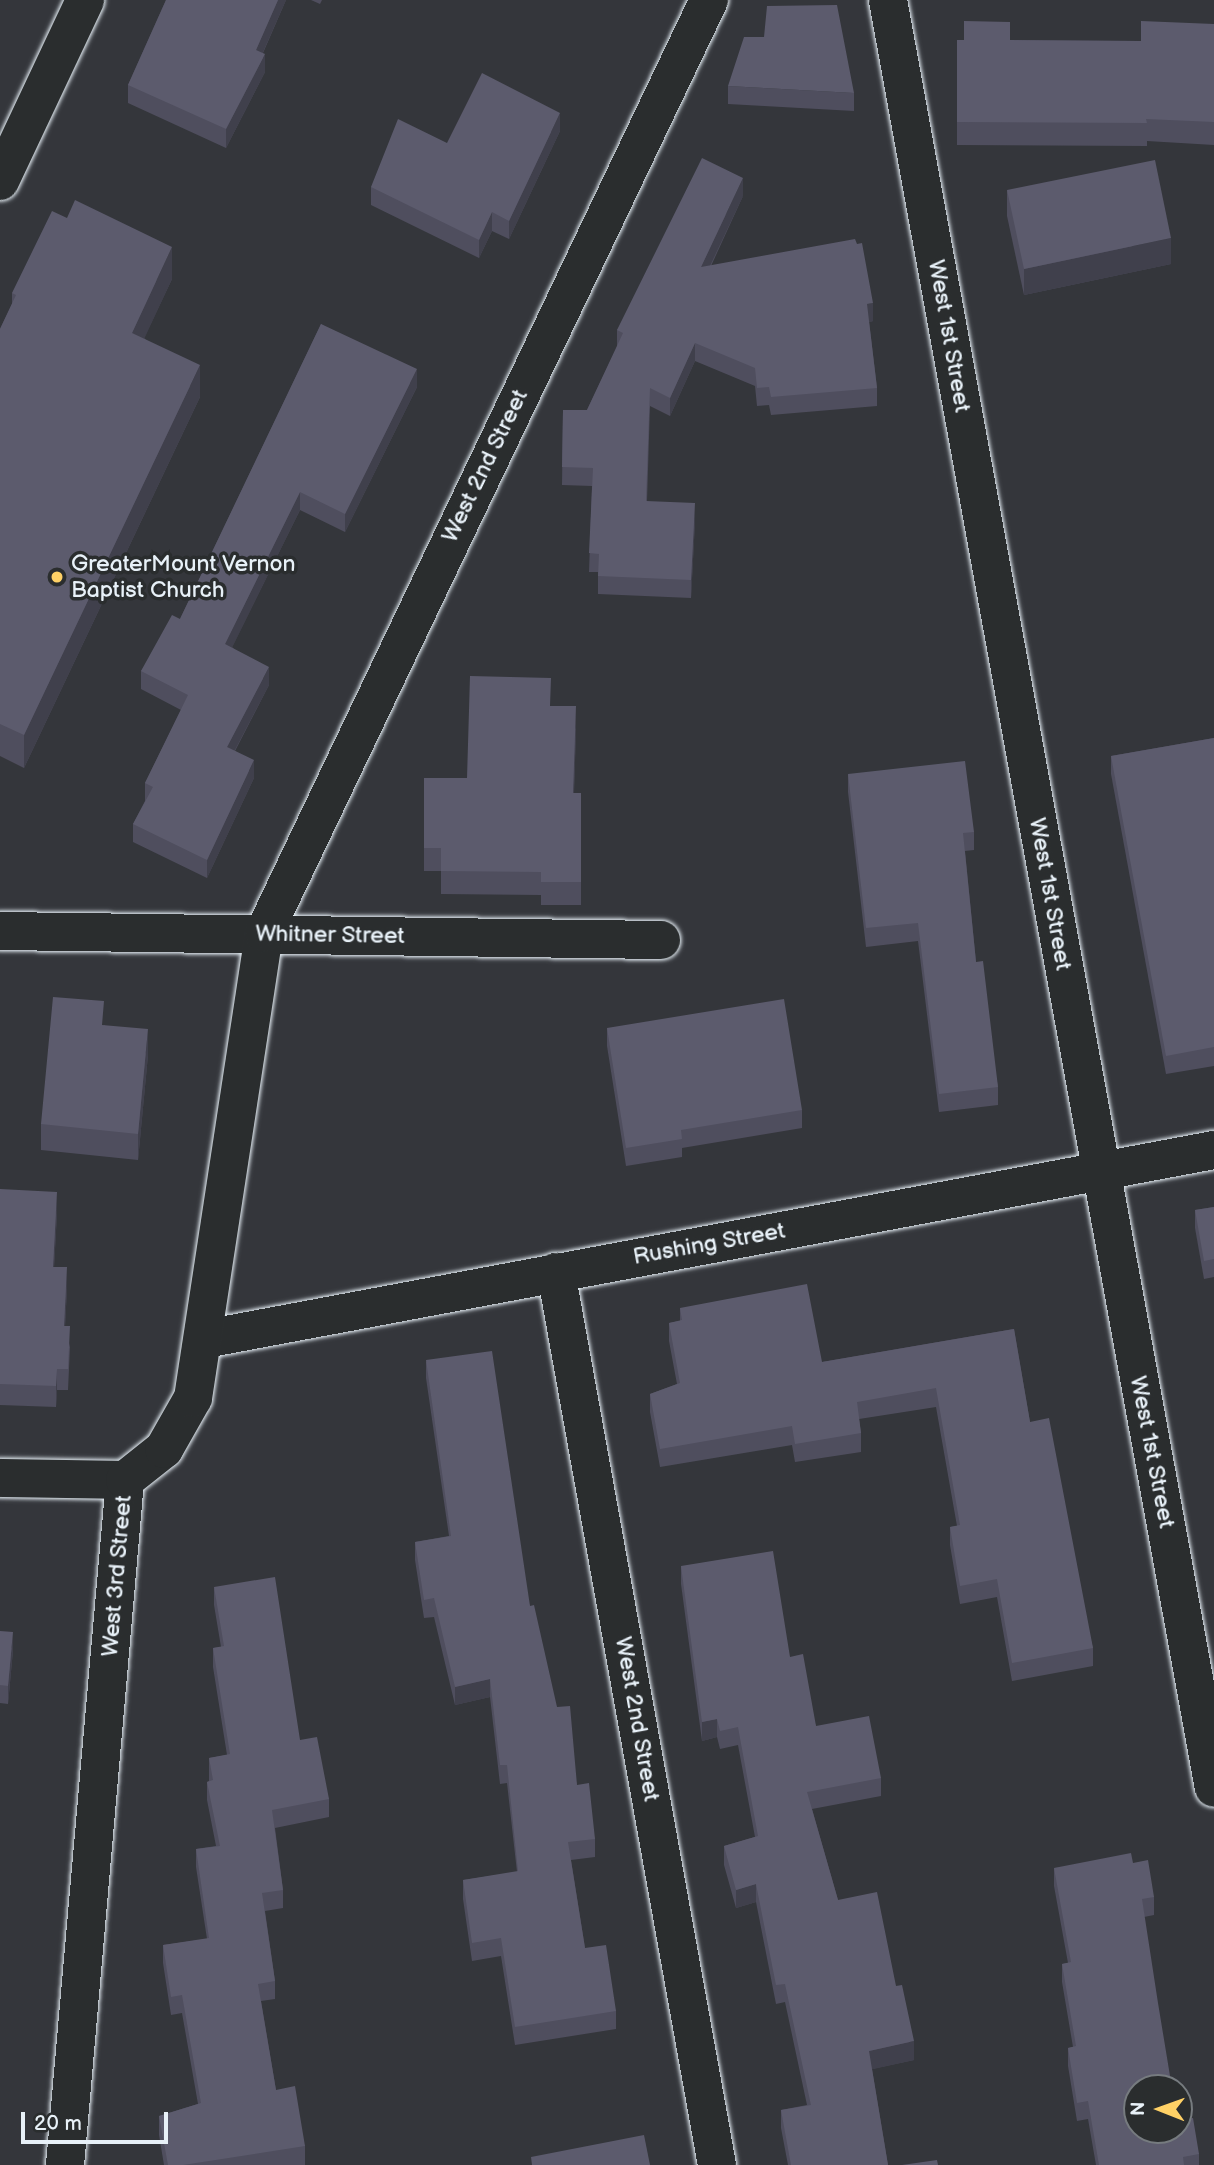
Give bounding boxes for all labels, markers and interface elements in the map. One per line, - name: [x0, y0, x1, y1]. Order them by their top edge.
- street label: West 1st Street: [922, 257, 976, 415]
- street label: West 2nd Street: [436, 385, 534, 547]
- place label: GreaterMount Vernon Baptist Church: [71, 550, 296, 604]
- marker: GreaterMount Vernon Baptist Church: [49, 569, 65, 585]
- street label: West 1st Street: [1023, 815, 1077, 973]
- street label: Whitner Street: [255, 920, 405, 950]
- street label: Rushing Street: [631, 1217, 787, 1271]
- street label: West 1st Street: [1124, 1373, 1180, 1531]
- street label: West 3rd Street: [96, 1494, 138, 1658]
- street label: West 2nd Street: [609, 1634, 665, 1804]
- north arrow: [1123, 2074, 1193, 2144]
- scale bar: [24, 2098, 172, 2142]
- text: N: [1127, 2101, 1150, 2116]
- text: 20 m: [34, 2111, 82, 2136]

